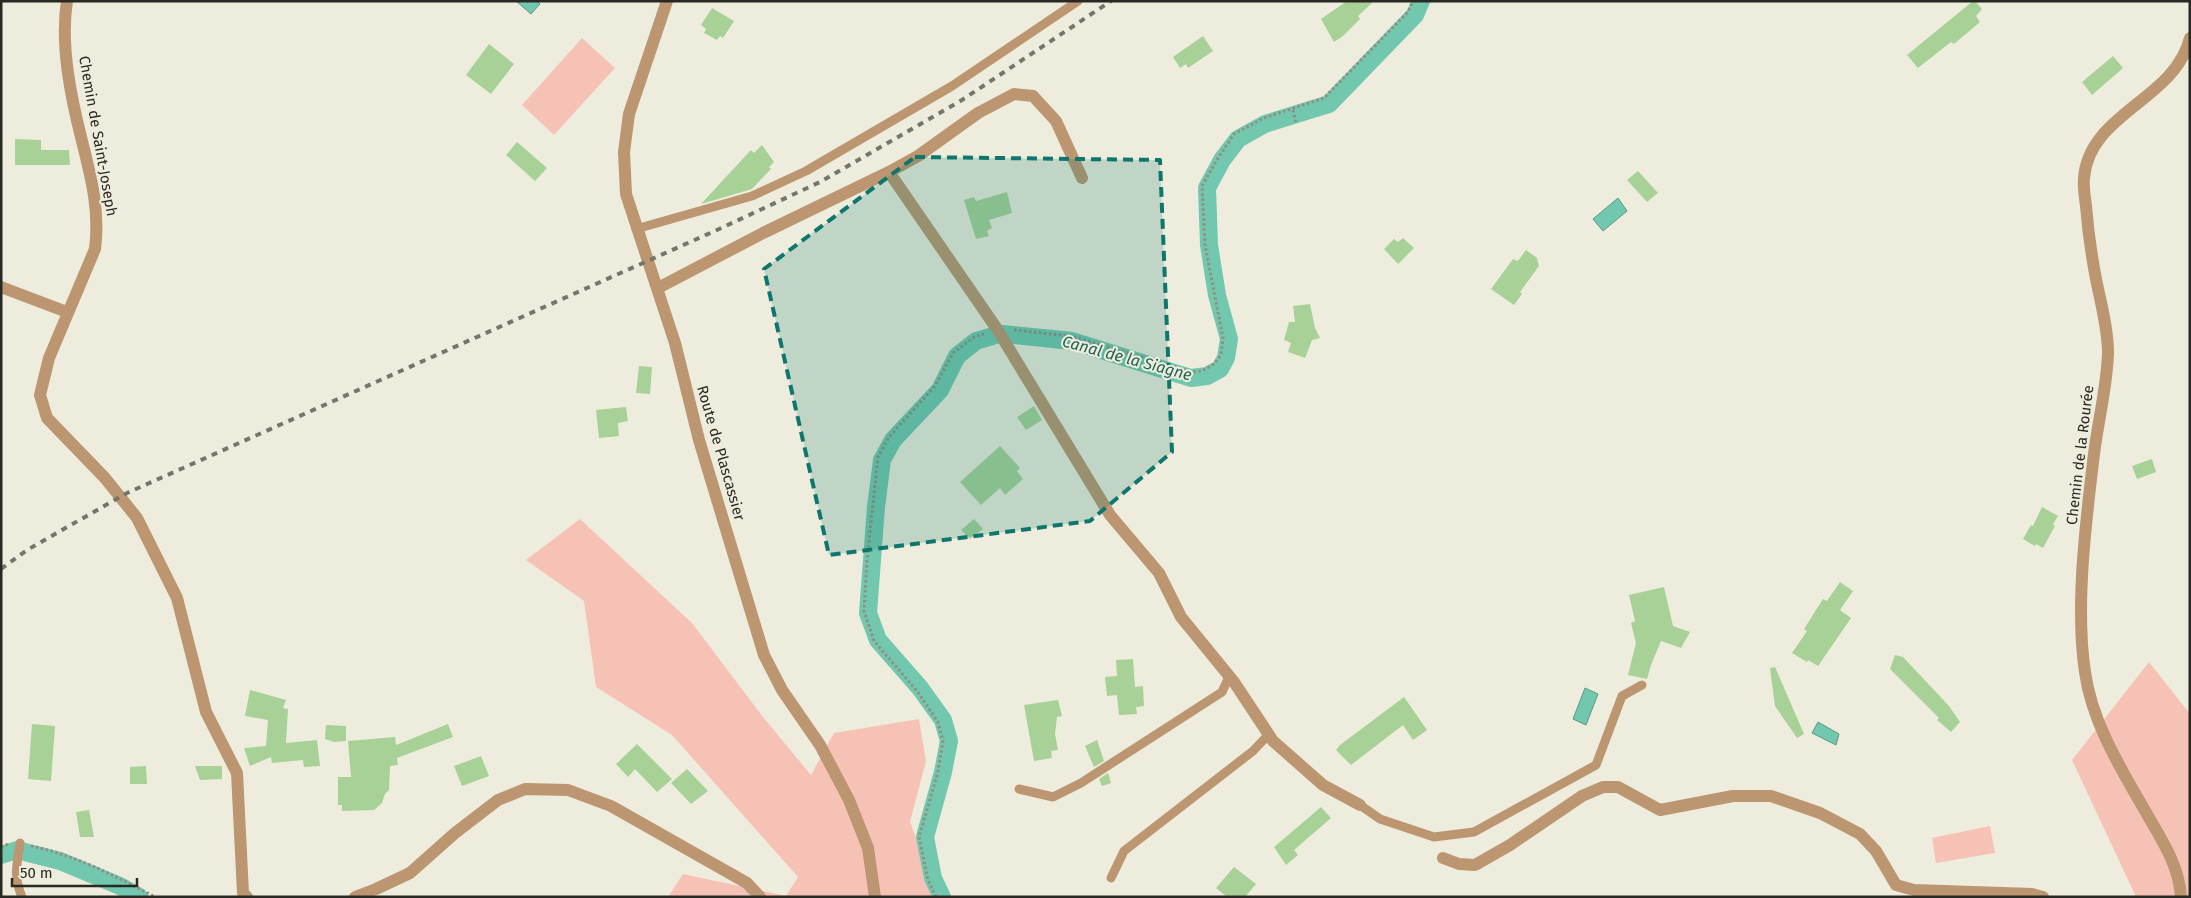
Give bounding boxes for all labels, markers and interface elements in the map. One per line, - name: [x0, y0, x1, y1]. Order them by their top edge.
- street label: Chemin de Saint-Joseph: [75, 54, 121, 218]
- water label: Canal de la Siagne: [1060, 332, 1194, 384]
- street label: Route de Plascassier: [693, 383, 749, 523]
- street label: Chemin de la Rourée: [2062, 384, 2098, 526]
- scale bar: [12, 856, 138, 888]
- text: 50 m: [20, 864, 53, 882]

